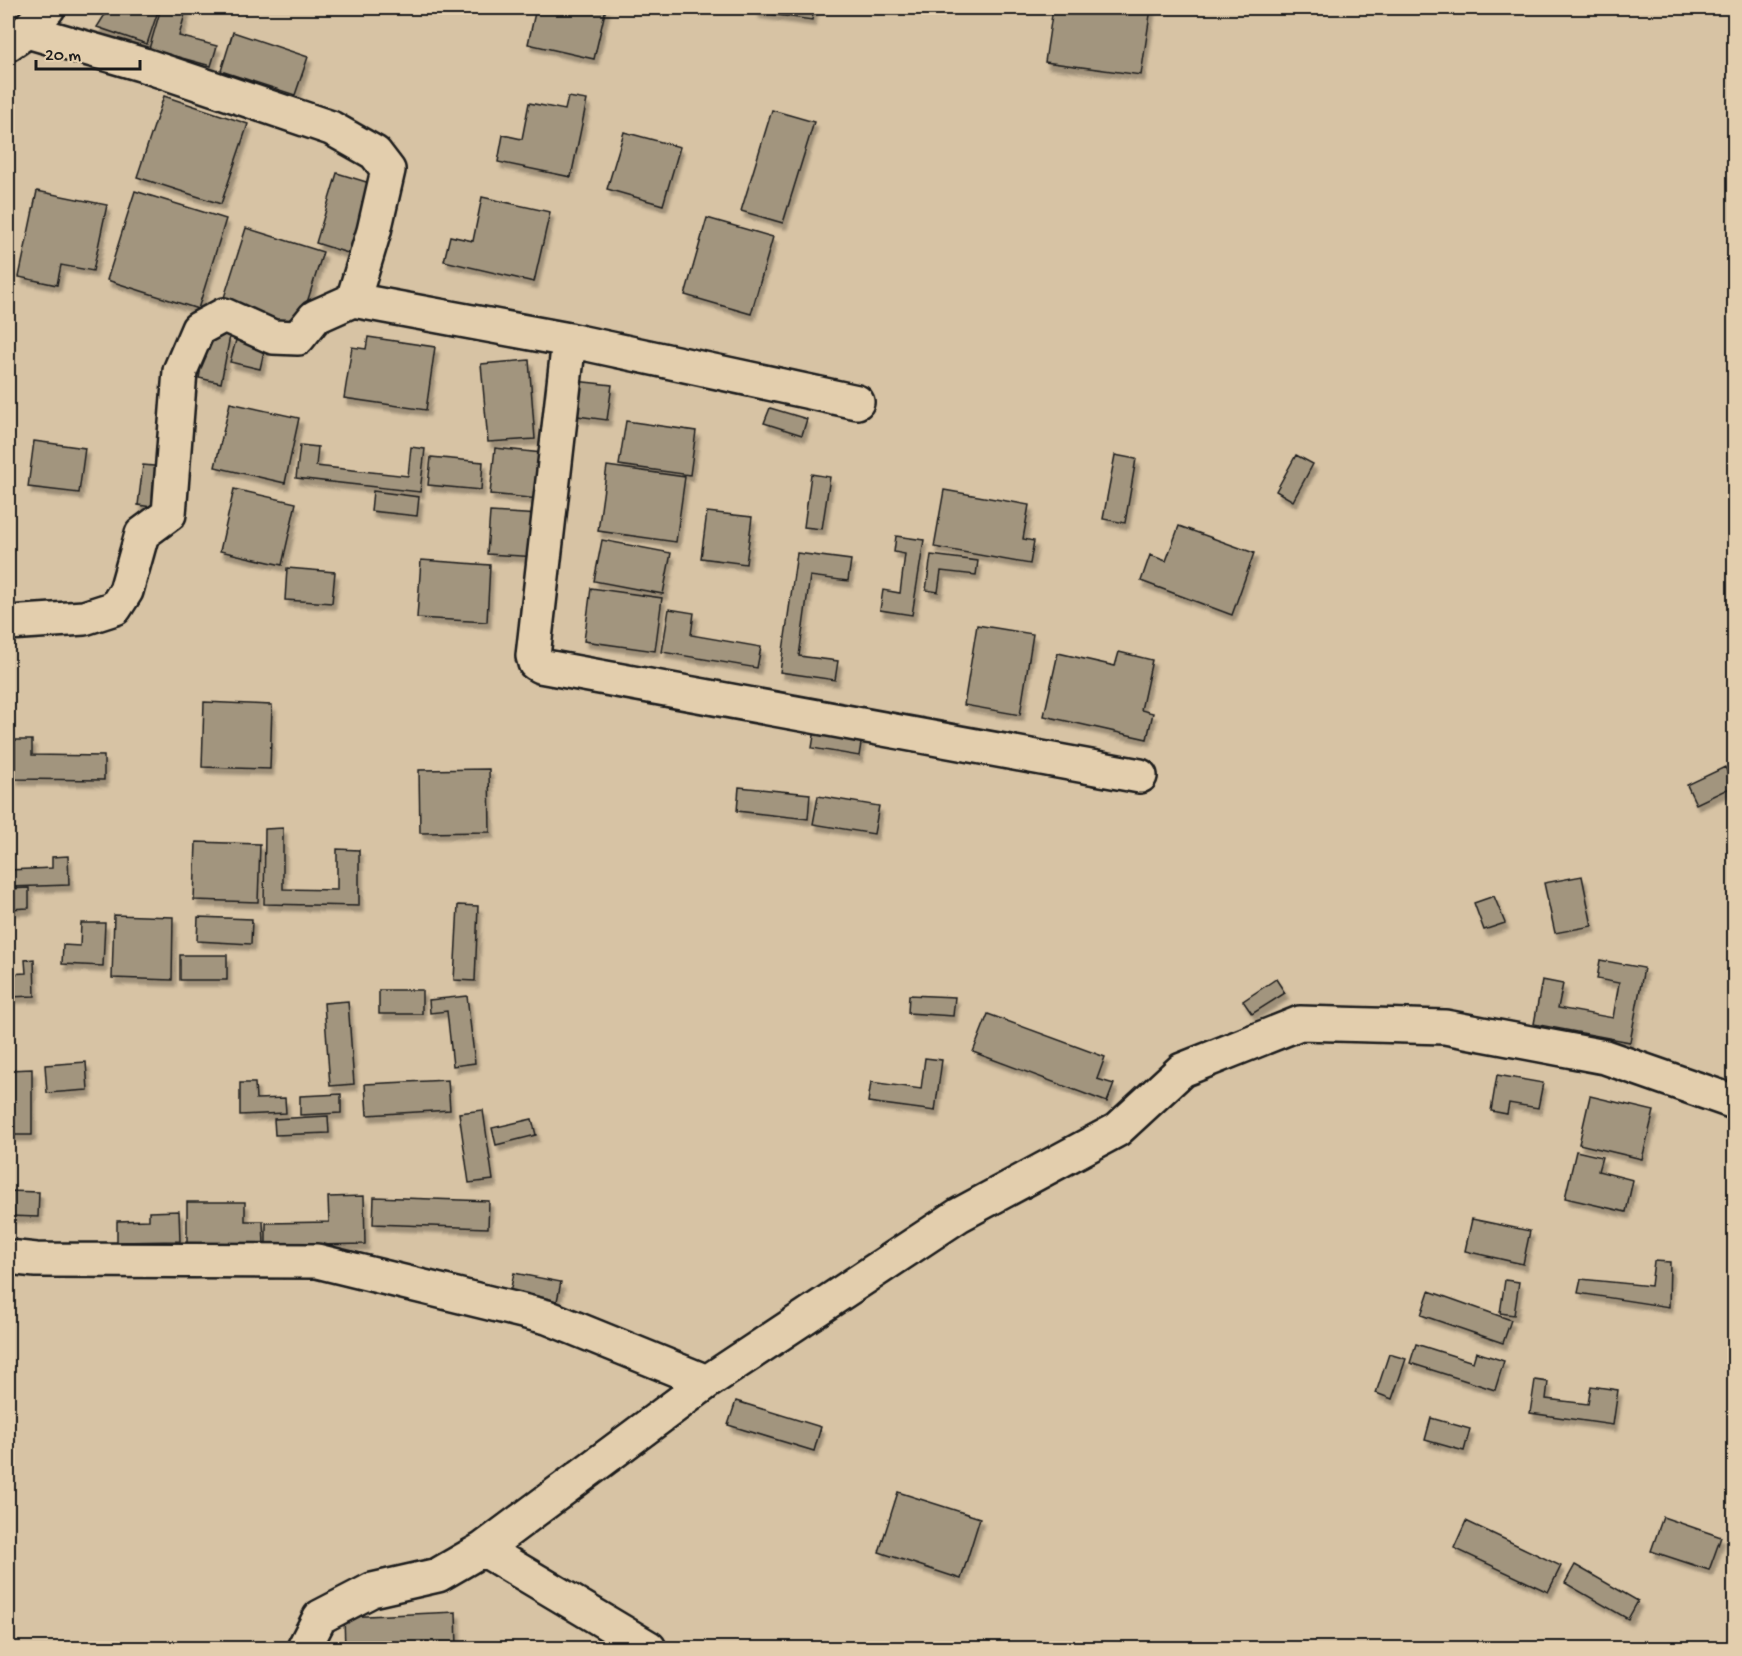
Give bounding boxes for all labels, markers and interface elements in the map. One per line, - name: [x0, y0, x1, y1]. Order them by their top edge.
- scale bar: [36, 33, 140, 71]
- text: 20 m: [45, 46, 81, 67]

